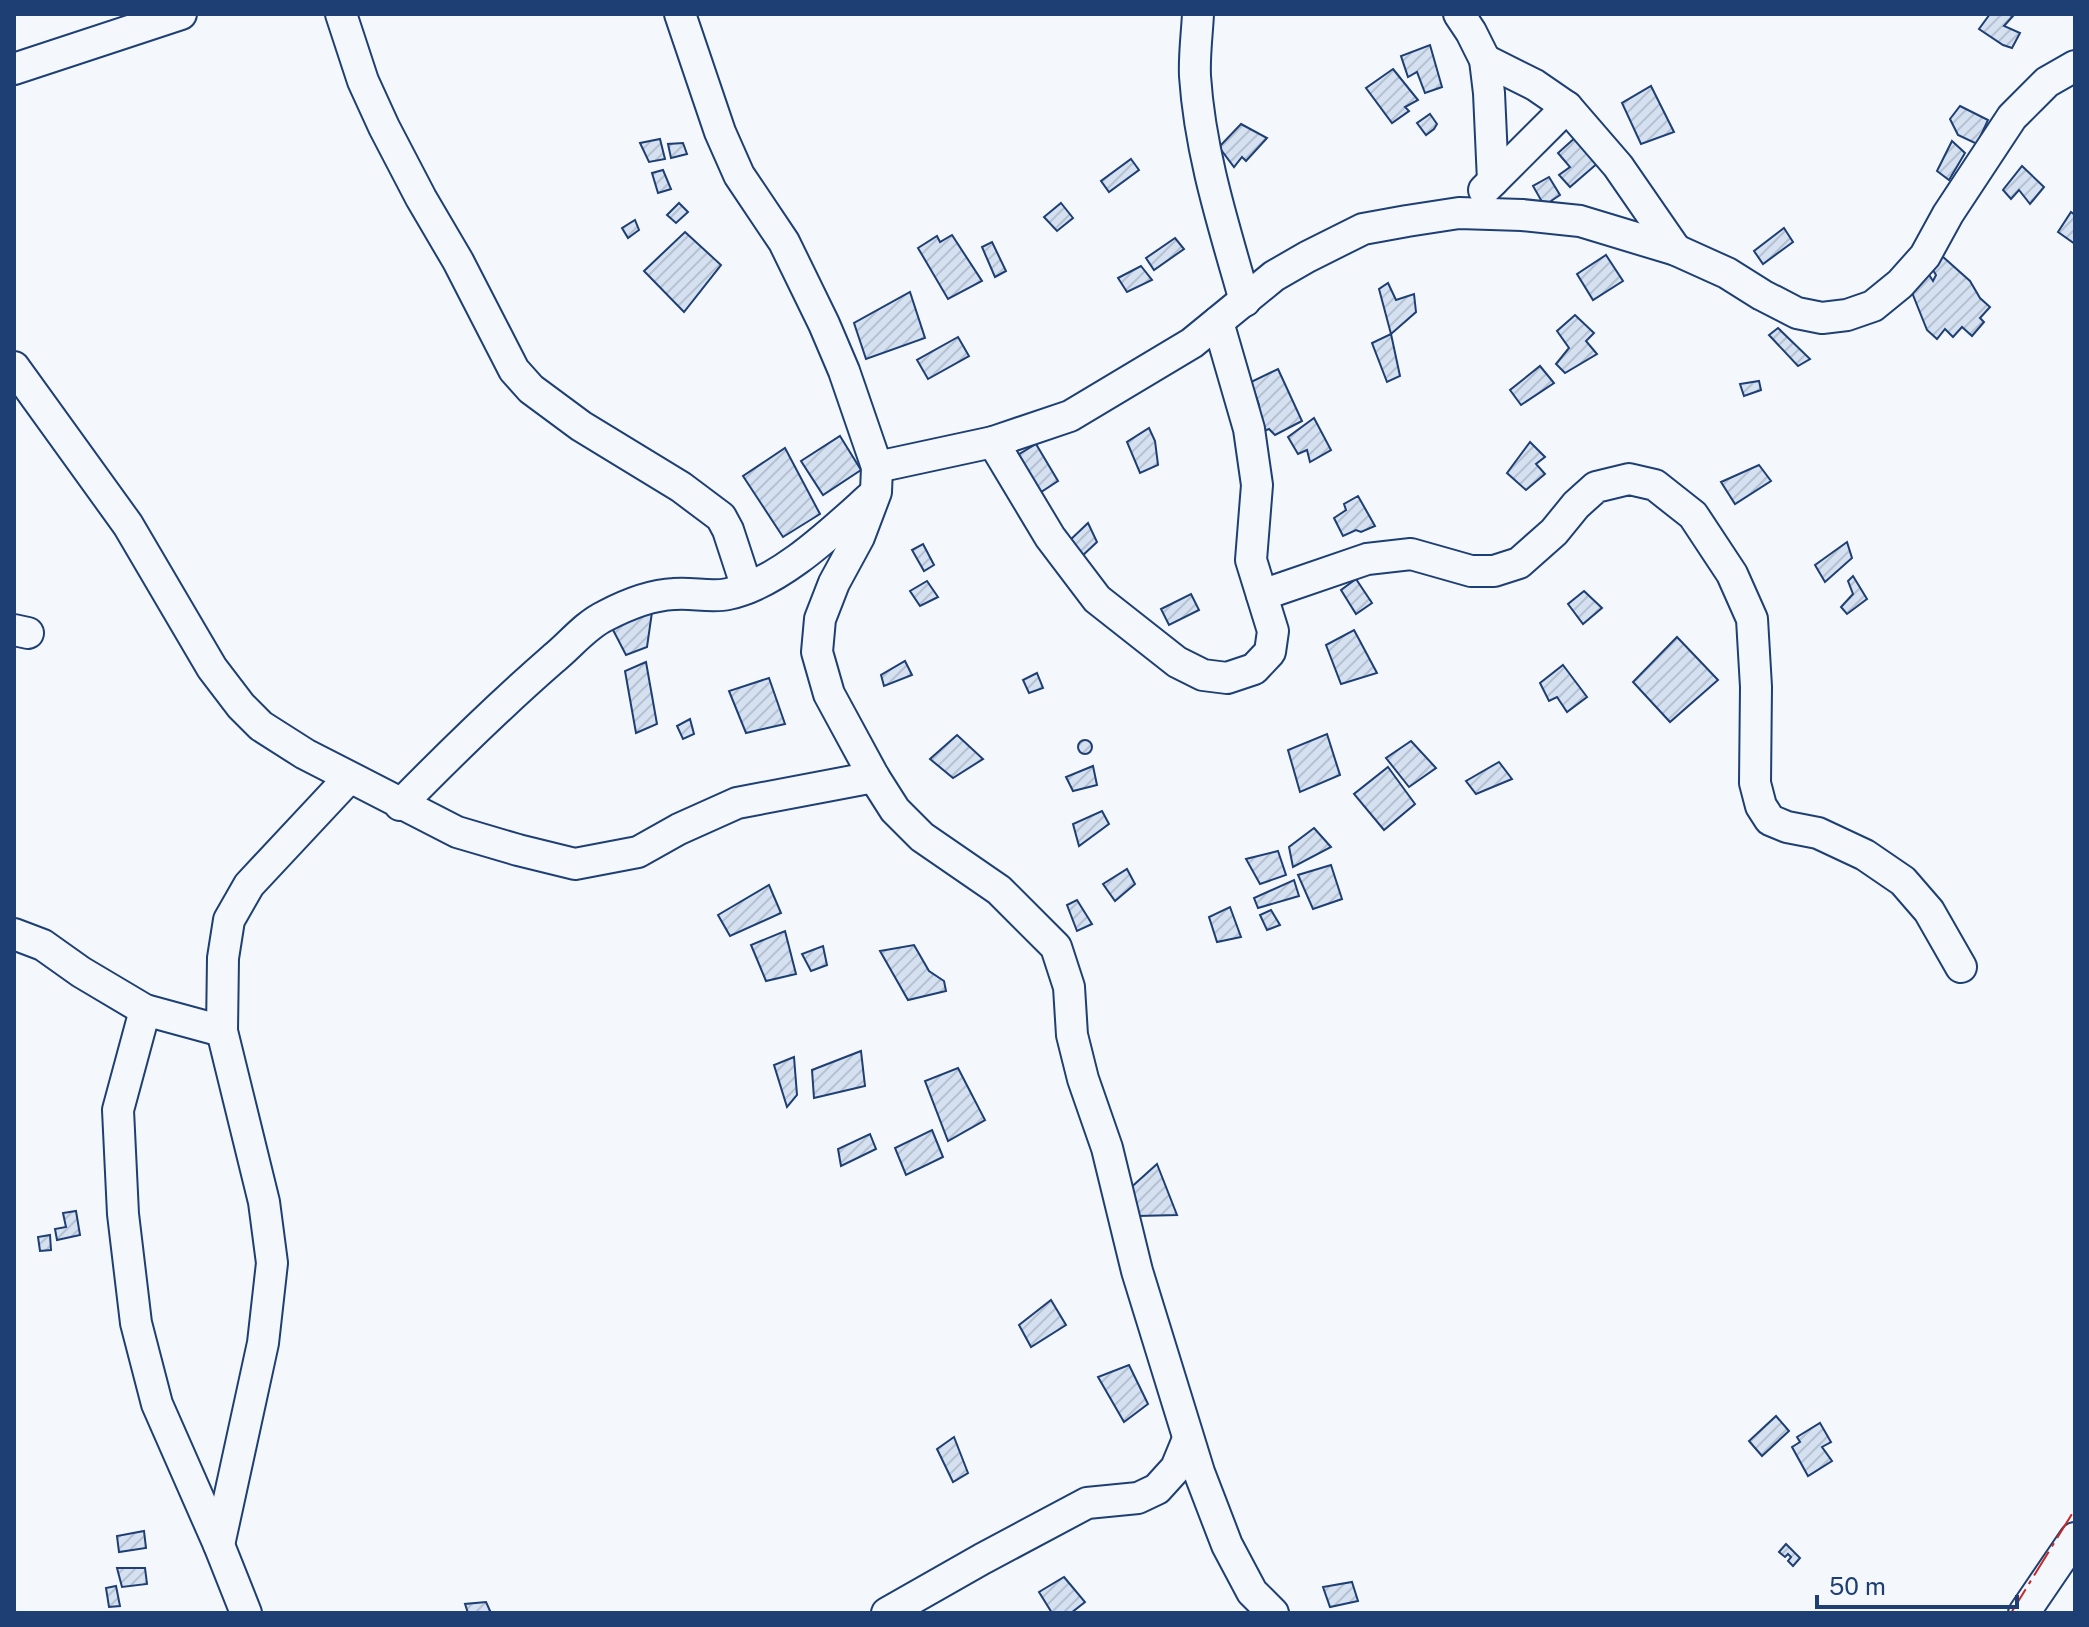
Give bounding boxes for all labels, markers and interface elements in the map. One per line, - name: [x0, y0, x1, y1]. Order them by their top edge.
- scale bar: [1817, 1559, 2017, 1609]
- text: 50 m: [1829, 1572, 1886, 1600]

